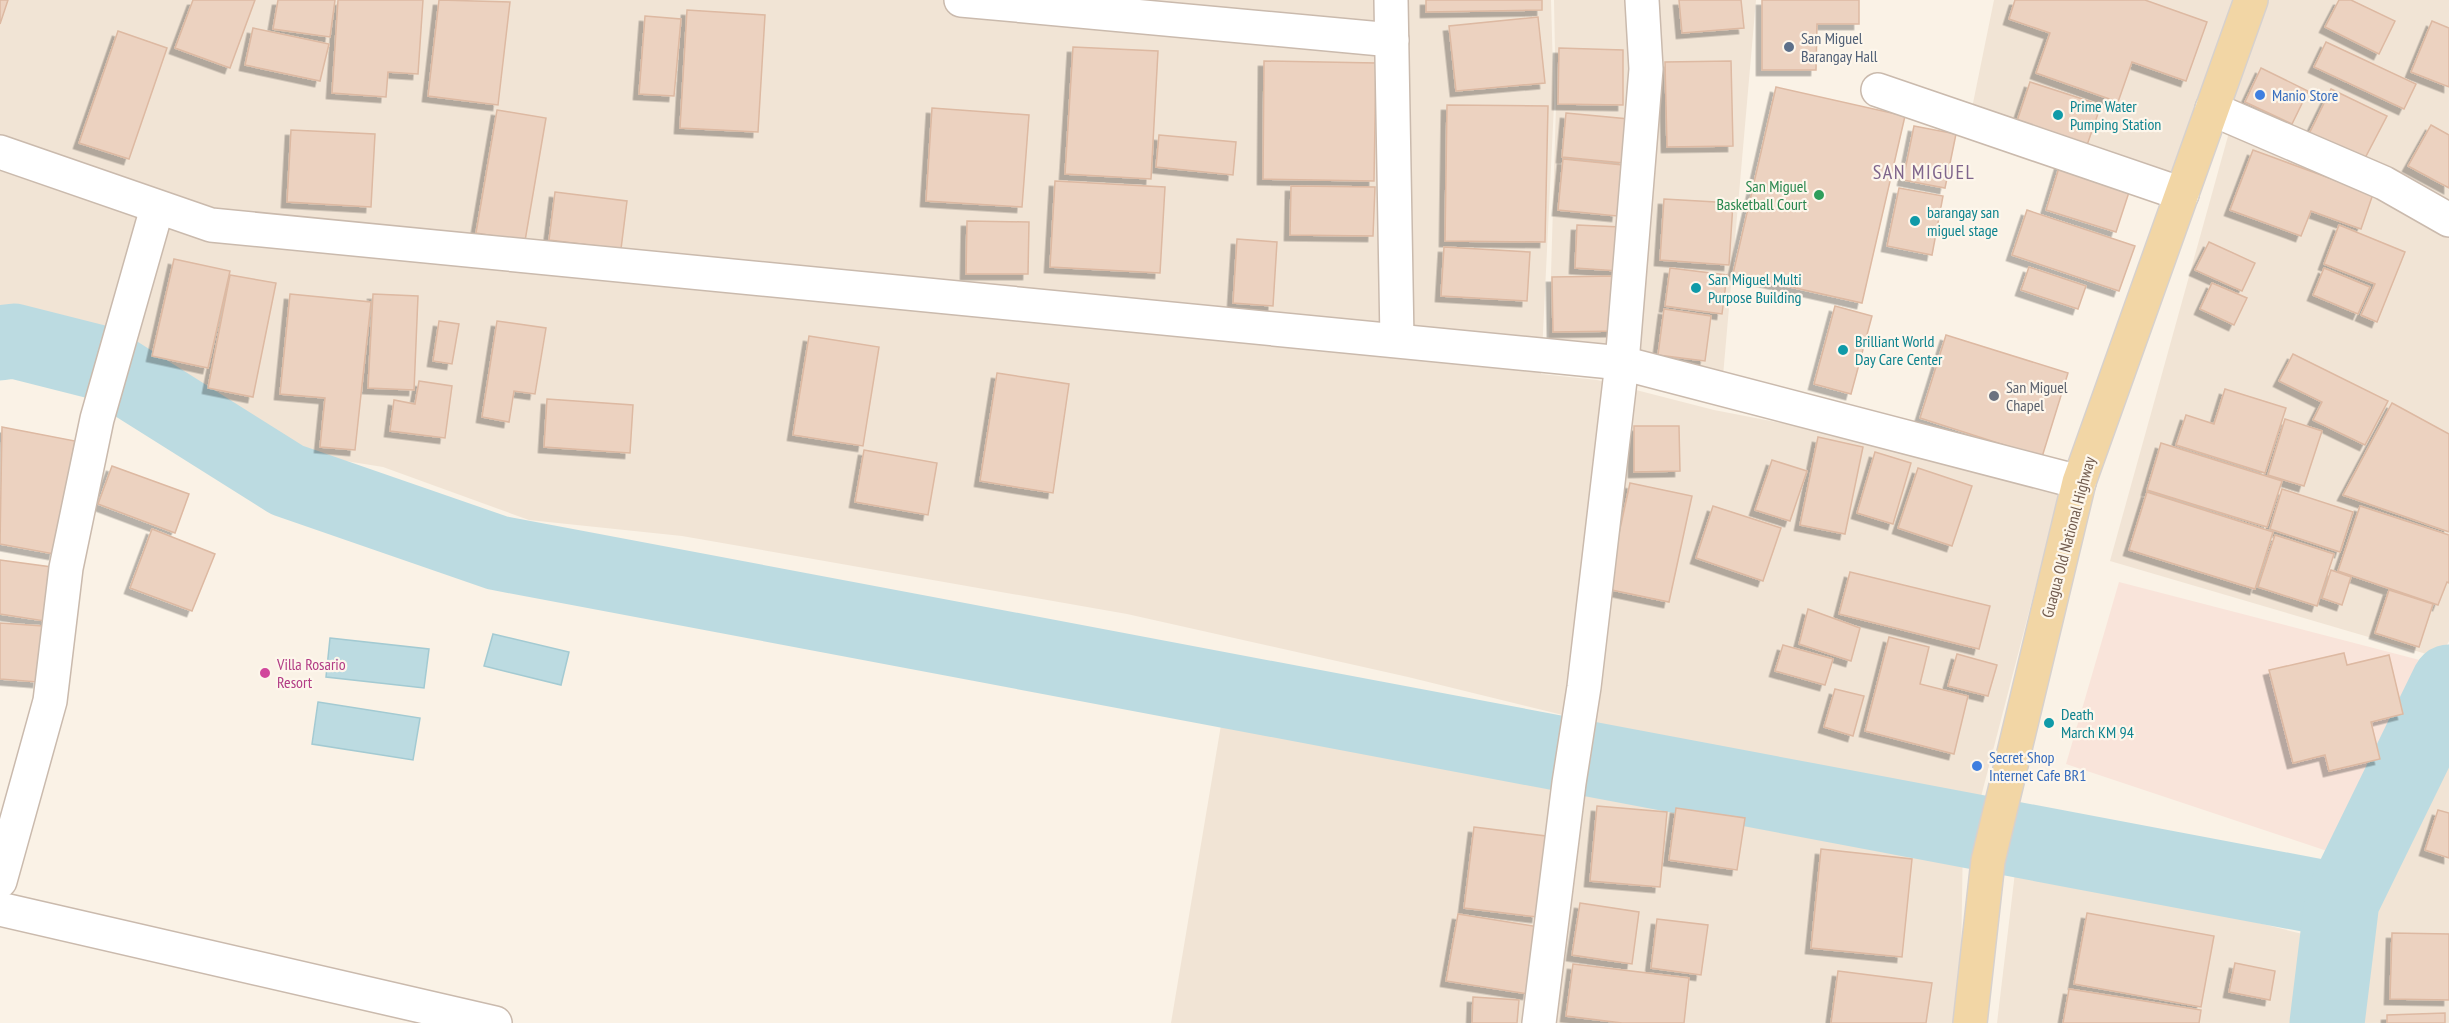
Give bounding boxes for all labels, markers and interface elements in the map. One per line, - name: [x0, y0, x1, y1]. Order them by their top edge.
- place label: San Miguel Barangay Hall: [1801, 28, 1878, 66]
- marker: San Miguel Barangay Hall: [1782, 40, 1796, 54]
- place label: Manio Store: [2272, 85, 2338, 105]
- marker: Manio Store: [2253, 88, 2267, 102]
- place label: Prime Water Pumping Station: [2070, 96, 2161, 134]
- marker: Prime Water Pumping Station: [2051, 108, 2065, 122]
- district label: SAN MIGUEL: [1873, 159, 1975, 185]
- place label: San Miguel Basketball Court: [1717, 176, 1808, 214]
- marker: San Miguel Basketball Court: [1812, 188, 1826, 202]
- place label: barangay san miguel stage: [1927, 202, 1999, 240]
- marker: barangay san miguel stage: [1908, 214, 1922, 228]
- place label: San Miguel Multi Purpose Building: [1708, 269, 1802, 307]
- marker: San Miguel Multi Purpose Building: [1689, 281, 1703, 295]
- place label: Brilliant World Day Care Center: [1855, 331, 1943, 369]
- marker: Brilliant World Day Care Center: [1836, 343, 1850, 357]
- place label: San Miguel Chapel: [2006, 377, 2068, 415]
- marker: San Miguel Chapel: [1987, 389, 2001, 403]
- street label: Guagua Old National Highway: [2037, 454, 2099, 620]
- place label: Villa Rosario Resort: [276, 654, 346, 692]
- marker: Villa Rosario Resort: [258, 666, 272, 680]
- place label: Death March KM 94: [2061, 704, 2134, 742]
- marker: Death March KM 94: [2042, 716, 2056, 730]
- place label: Secret Shop Internet Cafe BR1: [1989, 747, 2086, 785]
- marker: Secret Shop Internet Cafe BR1: [1970, 759, 1984, 773]

